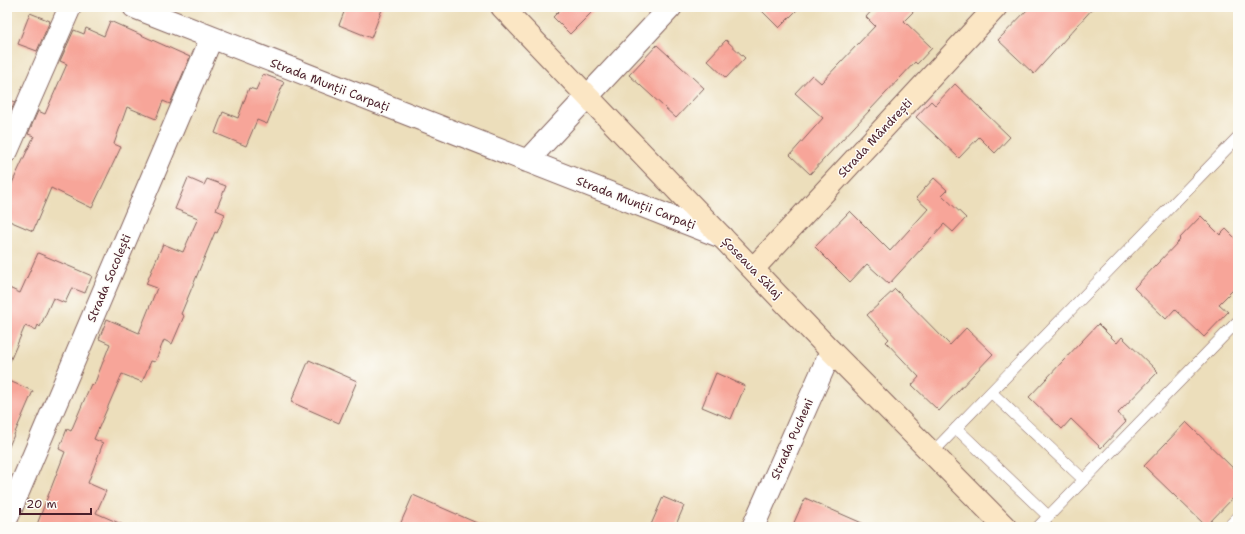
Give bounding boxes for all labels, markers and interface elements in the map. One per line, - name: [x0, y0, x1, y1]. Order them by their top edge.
- street label: Strada Munții Carpați: [268, 55, 392, 115]
- street label: Strada Mândrești: [834, 95, 916, 181]
- street label: Strada Munții Carpați: [574, 173, 698, 233]
- street label: Strada Socolești: [83, 232, 135, 324]
- street label: Șoseaua Sălaj: [718, 234, 786, 302]
- street label: Strada Pucheni: [767, 396, 817, 482]
- scale bar: [20, 490, 91, 516]
- text: 20 m: [26, 496, 57, 512]

